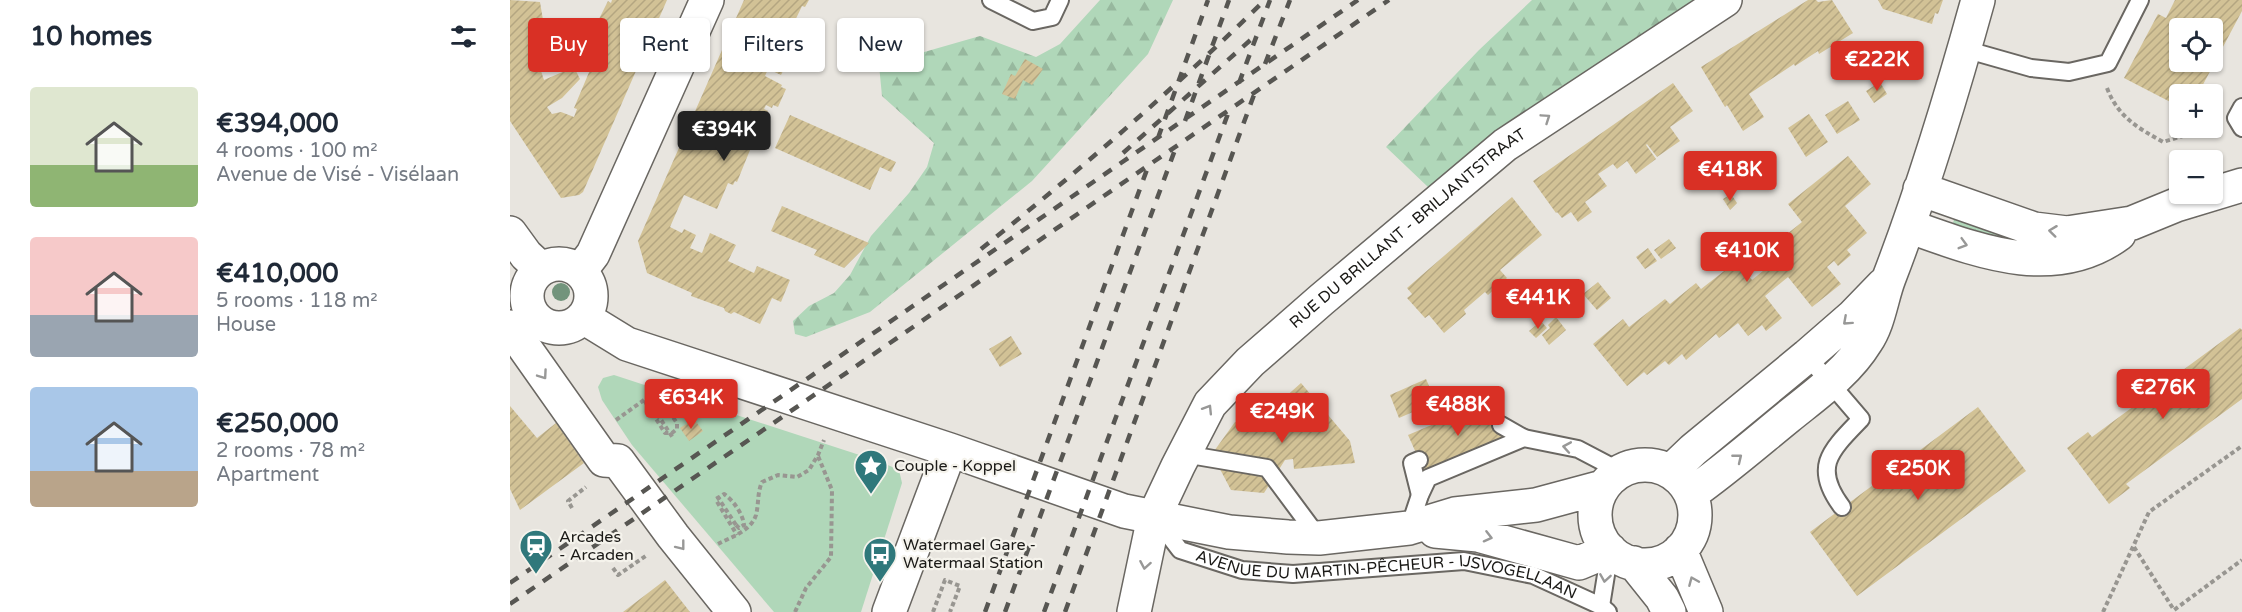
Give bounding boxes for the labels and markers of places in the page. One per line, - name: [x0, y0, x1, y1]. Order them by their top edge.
- pin: €222K: [1835, 41, 1919, 92]
- pin: €394K: [682, 111, 766, 162]
- pin: €418K: [1688, 151, 1772, 202]
- pin: €410K: [1705, 232, 1789, 283]
- pin: €441K: [1496, 279, 1580, 330]
- pin: €276K: [2121, 369, 2205, 420]
- pin: €634K: [649, 379, 733, 430]
- pin: €488K: [1416, 386, 1500, 437]
- pin: €249K: [1240, 393, 1324, 444]
- place icon: Couple - Koppel: [853, 448, 889, 495]
- pin: €250K: [1876, 450, 1960, 501]
- place label: Couple - Koppel: [894, 456, 1016, 476]
- place label: Arcades - Arcaden: [559, 527, 634, 565]
- station icon: Arcades - Arcaden: [518, 528, 554, 575]
- place label: Watermael Gare - Watermaal Station: [903, 535, 1043, 573]
- bus stop icon: Watermael Gare - Watermaal Station: [862, 536, 898, 583]

